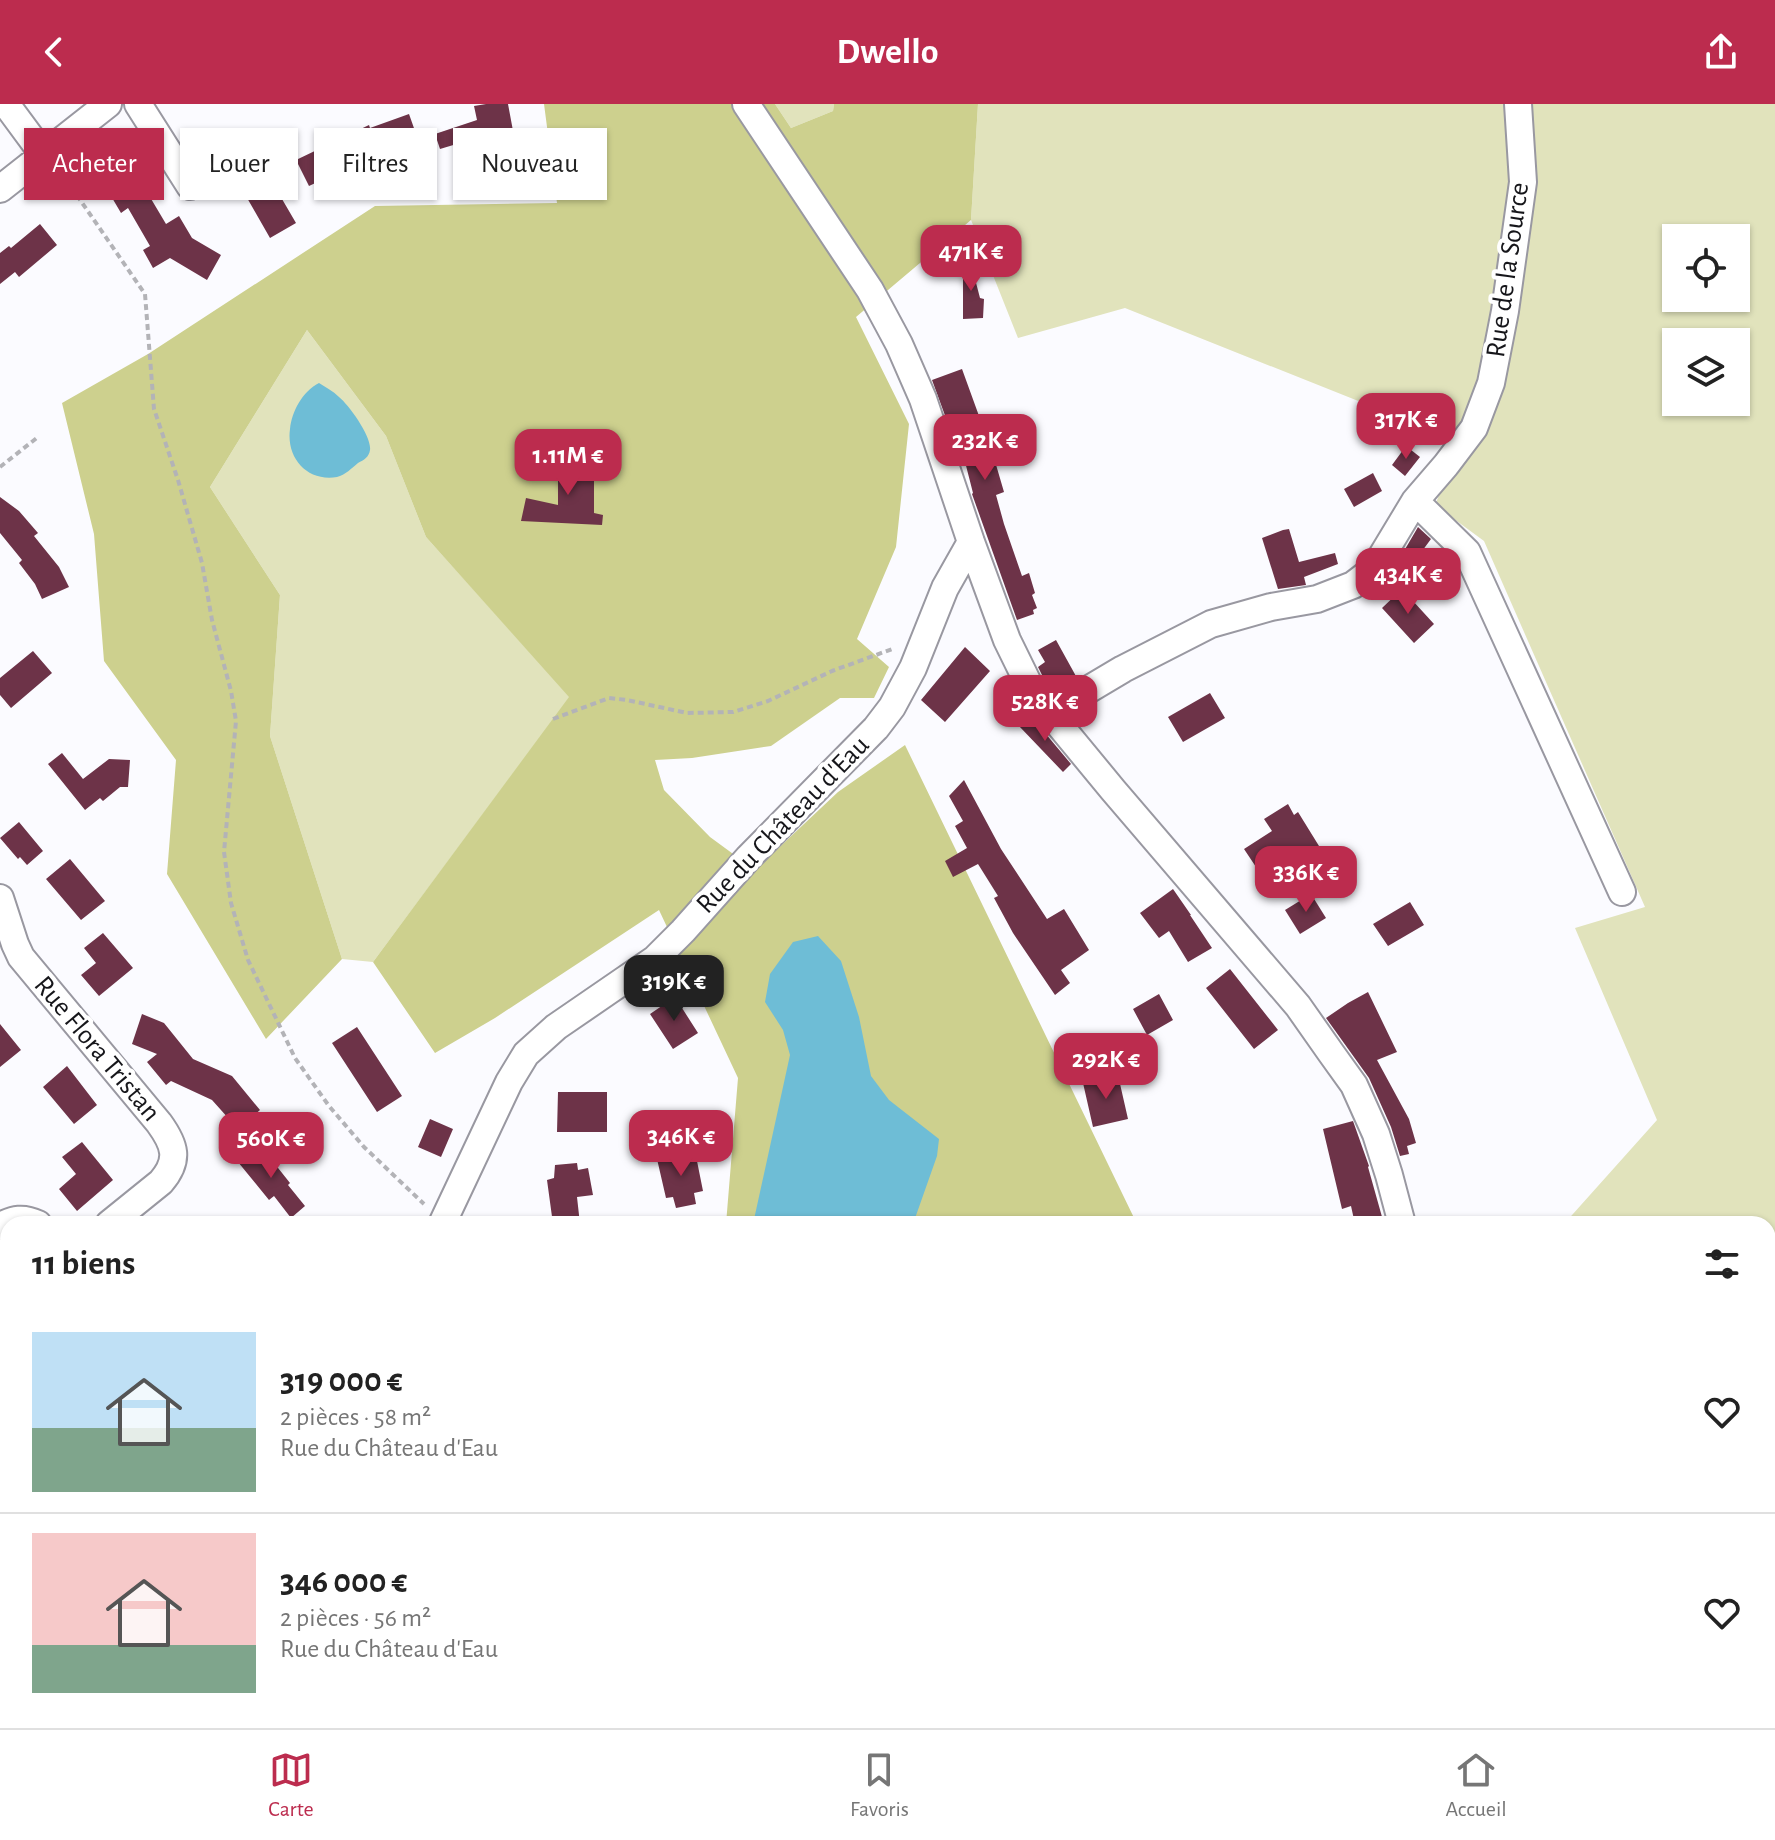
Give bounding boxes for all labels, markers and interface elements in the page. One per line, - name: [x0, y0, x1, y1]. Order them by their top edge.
- icon: back: [32, 30, 76, 74]
- icon: share: [1699, 30, 1743, 74]
- text: Dwello: [836, 34, 939, 70]
- chip: Acheter: [24, 128, 164, 200]
- chip: Louer: [180, 128, 298, 200]
- chip: Filtres: [314, 128, 437, 200]
- chip: Nouveau: [453, 128, 607, 200]
- street label: Rue de la Source: [1482, 181, 1534, 359]
- map controls: [1662, 224, 1750, 416]
- button: locate: [1662, 224, 1750, 312]
- pin: 471K €: [906, 225, 1036, 293]
- text: 471K €: [939, 238, 1003, 264]
- button: layers: [1662, 328, 1750, 416]
- pin: 317K €: [1341, 393, 1471, 461]
- text: 317K €: [1374, 406, 1438, 432]
- pin: 232K €: [920, 414, 1050, 482]
- text: 232K €: [952, 427, 1018, 453]
- pin: 1.11M €: [494, 429, 642, 497]
- text: 1.11M €: [533, 442, 603, 468]
- pin: 434K €: [1343, 548, 1473, 616]
- text: 434K €: [1374, 561, 1442, 587]
- pin: 528K €: [980, 675, 1110, 743]
- text: 528K €: [1011, 688, 1079, 714]
- street label: Rue du Château d'Eau: [691, 731, 875, 919]
- pin: 336K €: [1241, 846, 1371, 914]
- text: 336K €: [1273, 859, 1339, 885]
- pin: 319K €: [609, 955, 739, 1023]
- text: 319K €: [642, 968, 706, 994]
- street label: Rue Flora Tristan: [29, 971, 165, 1127]
- pin: 292K €: [1041, 1033, 1171, 1101]
- text: 292K €: [1072, 1046, 1140, 1072]
- pin: 346K €: [616, 1110, 746, 1178]
- pin: 560K €: [206, 1112, 336, 1180]
- text: 346K €: [647, 1123, 715, 1149]
- text: 560K €: [237, 1125, 305, 1151]
- icon: filters: [1700, 1242, 1744, 1286]
- text: 11 biens: [32, 1247, 135, 1281]
- icon: home: [96, 1364, 192, 1460]
- text: 319 000 €: [280, 1364, 403, 1398]
- icon: heart: [1700, 1390, 1744, 1434]
- text: 2 pièces · 58 m²: [280, 1404, 431, 1430]
- text: Rue du Château d'Eau: [280, 1435, 498, 1461]
- icon: home: [96, 1565, 192, 1661]
- text: 346 000 €: [280, 1565, 407, 1599]
- icon: heart: [1700, 1591, 1744, 1635]
- text: 2 pièces · 56 m²: [280, 1605, 431, 1631]
- text: Rue du Château d'Eau: [280, 1636, 498, 1662]
- tab: Carte: [268, 1748, 314, 1822]
- tab: Favoris: [850, 1748, 909, 1822]
- tab: Accueil: [1445, 1748, 1507, 1822]

